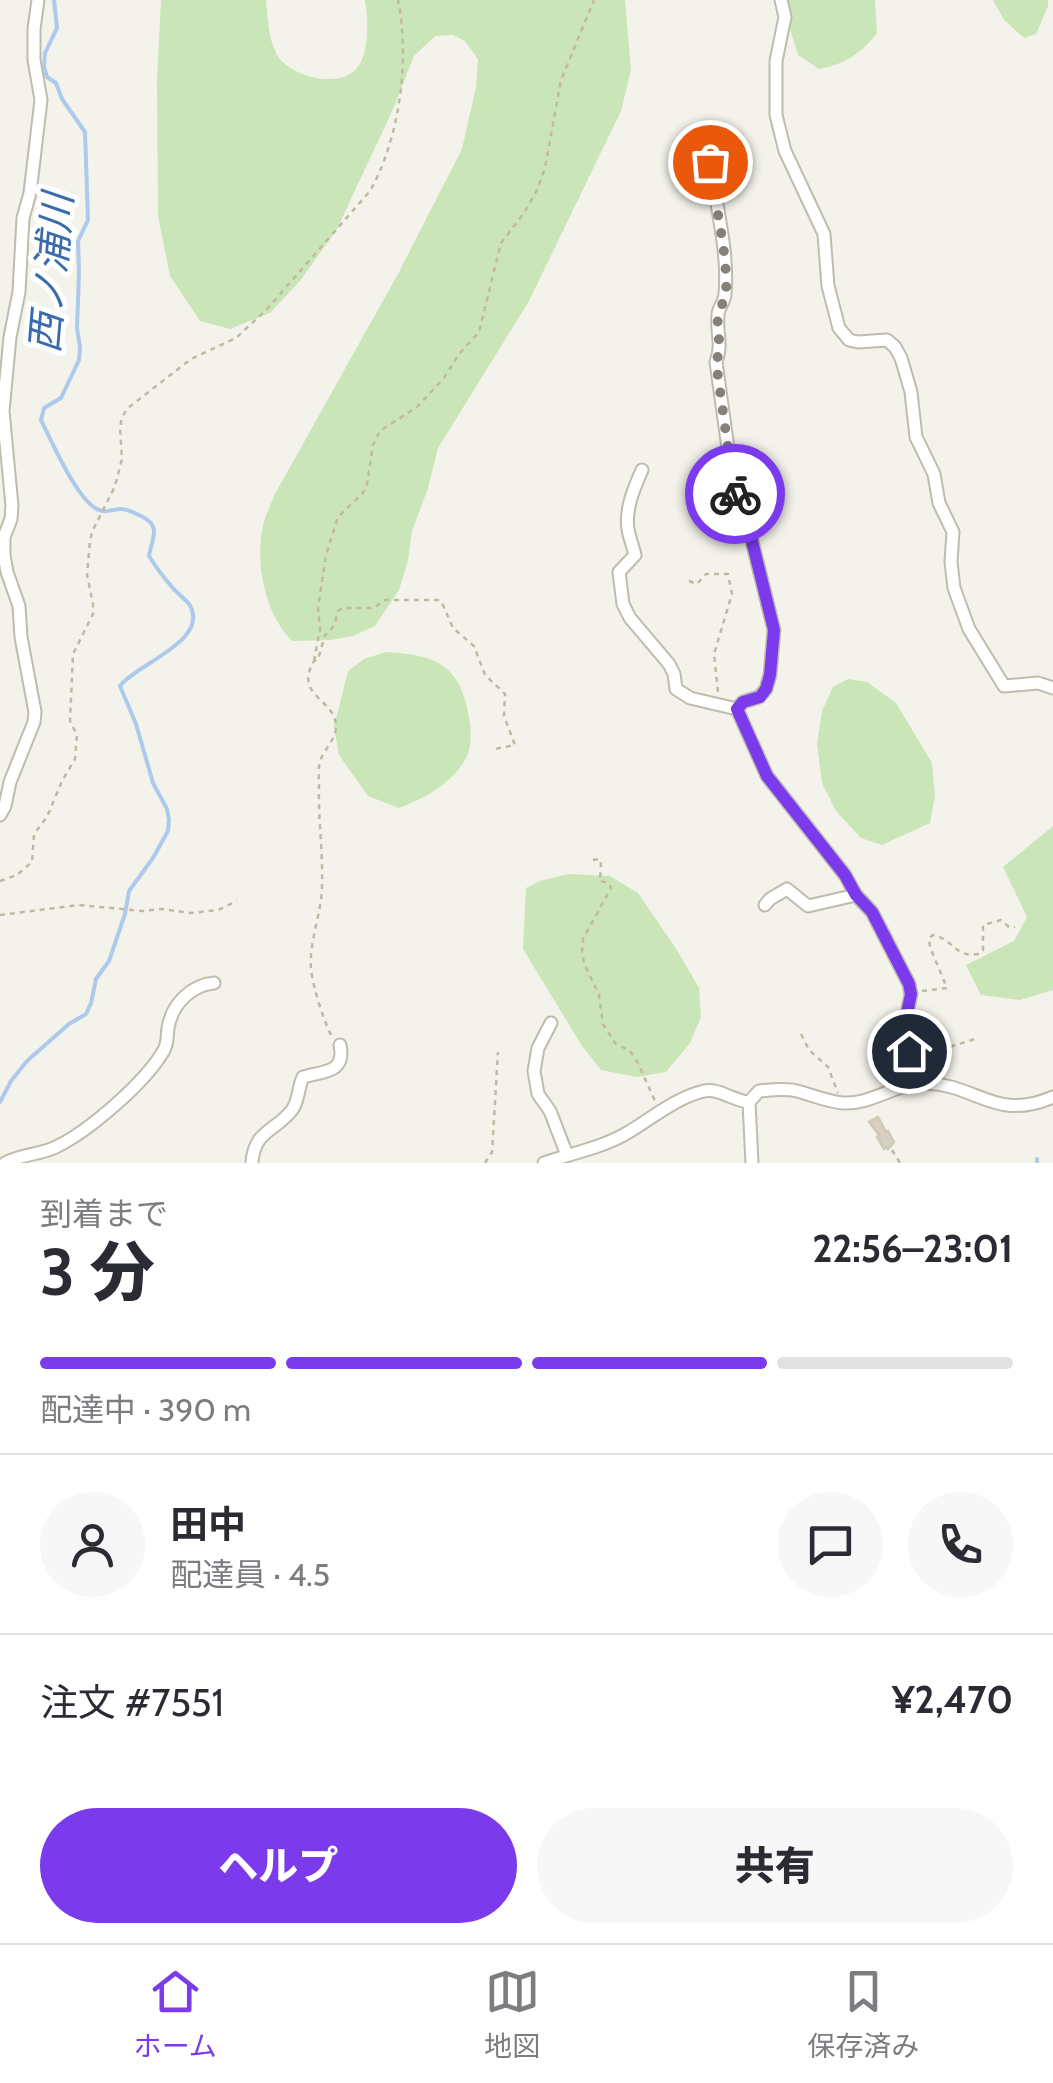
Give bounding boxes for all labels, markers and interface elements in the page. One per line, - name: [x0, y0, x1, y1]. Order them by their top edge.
- pin: [668, 120, 753, 205]
- icon: bag: [683, 135, 738, 190]
- water label: 西ノ浦川: [19, 187, 82, 355]
- courier: [685, 444, 785, 544]
- icon: bike: [708, 467, 763, 522]
- pin: [867, 1009, 952, 1094]
- icon: home: [882, 1024, 937, 1079]
- text: 到着まで: [40, 1194, 168, 1233]
- text: 22:56–23:01: [812, 1225, 1013, 1272]
- text: 3 分: [40, 1232, 155, 1311]
- text: 配達中 · 390 m: [40, 1390, 251, 1429]
- button: person: [40, 1492, 145, 1597]
- button: chat: [778, 1492, 883, 1597]
- button: phone: [908, 1492, 1013, 1597]
- text: 田中: [170, 1501, 246, 1548]
- text: 配達員 · 4.5: [170, 1555, 330, 1594]
- text: ¥2,470: [892, 1676, 1013, 1723]
- text: 注文 #7551: [40, 1679, 224, 1726]
- button: ヘルプ: [40, 1808, 517, 1923]
- button: 共有: [537, 1808, 1013, 1923]
- tab: ホーム: [134, 1964, 217, 2064]
- tab: 地図: [484, 1964, 540, 2064]
- tab: 保存済み: [807, 1964, 919, 2064]

